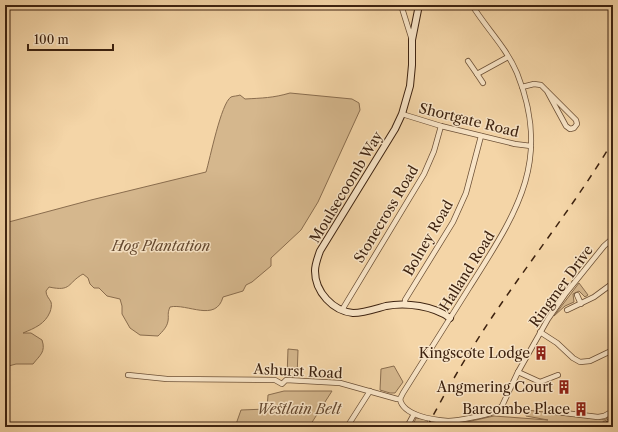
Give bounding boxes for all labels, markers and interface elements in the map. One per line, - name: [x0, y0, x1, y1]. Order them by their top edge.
- scale bar: [28, 26, 113, 52]
- text: 100 m: [34, 32, 69, 47]
- street label: Shortgate Road: [417, 99, 521, 141]
- street label: Moulsecoomb Way: [306, 128, 387, 246]
- street label: Stonecross Road: [350, 162, 422, 266]
- street label: Bolney Road: [399, 196, 457, 279]
- street label: Halland Road: [435, 227, 499, 314]
- park label: Hog Plantation: [111, 237, 210, 255]
- street label: Ringmer Drive: [525, 241, 597, 331]
- place label: Kingscote Lodge: [419, 344, 530, 362]
- building icon: Kingscote Lodge: [533, 345, 549, 361]
- street label: Ashurst Road: [252, 360, 343, 382]
- place label: Angmering Court: [436, 378, 553, 396]
- building icon: Angmering Court: [556, 379, 572, 395]
- park label: Westlain Belt: [257, 400, 342, 418]
- place label: Barcombe Place: [462, 400, 570, 418]
- building icon: Barcombe Place: [573, 401, 589, 417]

